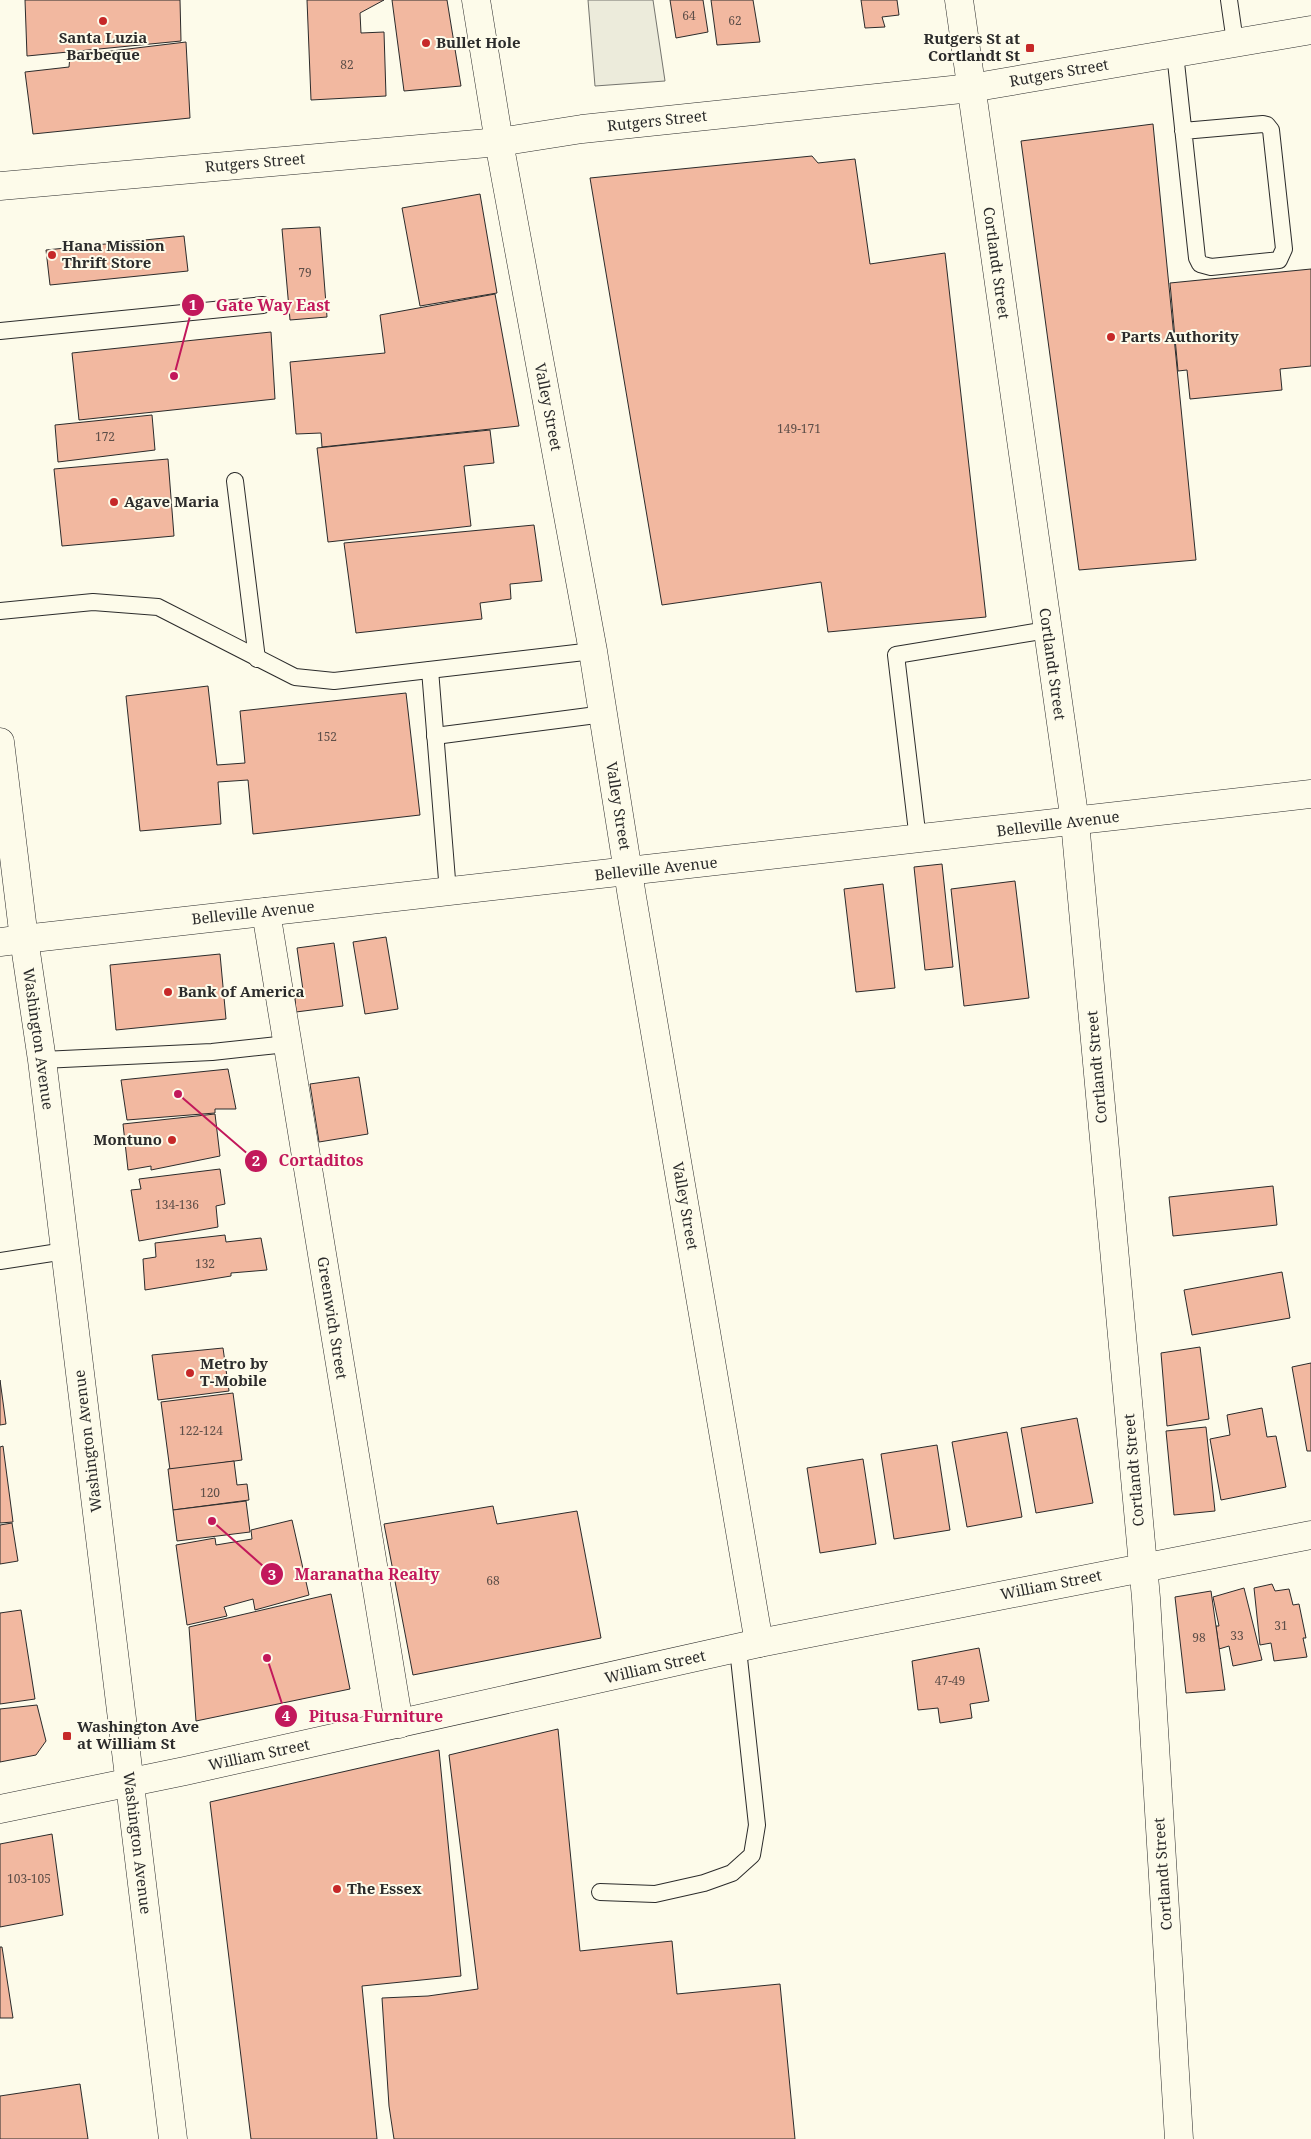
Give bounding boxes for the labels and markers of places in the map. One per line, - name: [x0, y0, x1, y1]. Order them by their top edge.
- marker: Santa Luzia Barbeque: [97, 15, 109, 27]
- place label: Santa Luzia Barbeque: [59, 27, 147, 64]
- place label: Rutgers St at Cortlandt St: [924, 28, 1020, 65]
- place label: Bullet Hole: [436, 32, 521, 52]
- marker: Bullet Hole: [420, 37, 432, 49]
- marker: Rutgers St at Cortlandt St: [1024, 42, 1036, 54]
- place label: Hana Mission Thrift Store: [62, 235, 165, 272]
- marker: Hana Mission Thrift Store: [46, 249, 58, 261]
- callout: Gate Way East: [181, 290, 340, 321]
- place label: Parts Authority: [1121, 326, 1239, 346]
- marker: Parts Authority: [1105, 331, 1117, 343]
- place label: Agave Maria: [124, 491, 219, 511]
- marker: Agave Maria: [108, 496, 120, 508]
- place label: Bank of America: [178, 981, 304, 1001]
- marker: Bank of America: [162, 986, 174, 998]
- place label: Montuno: [93, 1129, 162, 1149]
- marker: Montuno: [166, 1134, 178, 1146]
- callout: Cortaditos: [244, 1145, 374, 1176]
- place label: Metro by T-Mobile: [200, 1353, 268, 1390]
- marker: Metro by T-Mobile: [184, 1367, 196, 1379]
- callout: Maranatha Realty: [259, 1559, 449, 1590]
- callout: Pitusa Furniture: [274, 1701, 453, 1732]
- place label: Washington Ave at William St: [77, 1716, 199, 1753]
- marker: Washington Ave at William St: [61, 1730, 73, 1742]
- place label: The Essex: [347, 1878, 422, 1898]
- marker: The Essex: [331, 1883, 343, 1895]

